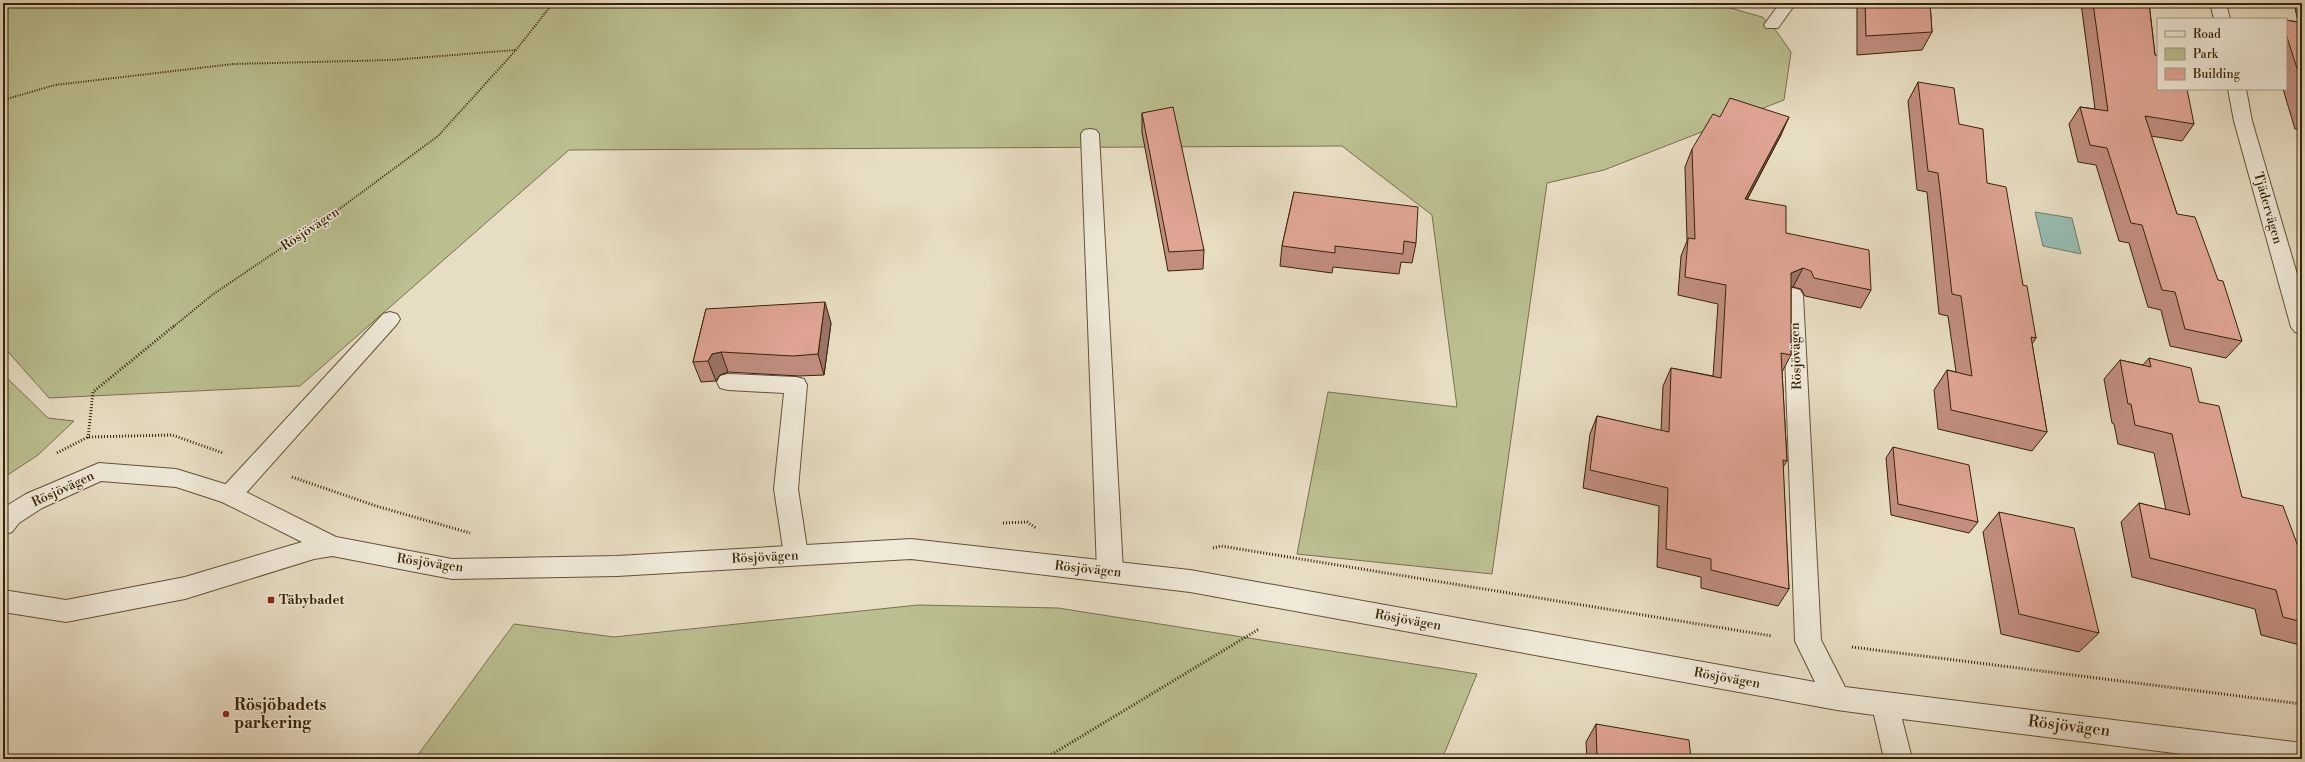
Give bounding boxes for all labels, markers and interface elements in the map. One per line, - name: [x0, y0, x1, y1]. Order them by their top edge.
- legend: [2157, 18, 2287, 90]
- text: Road: [2193, 27, 2221, 42]
- text: Park: [2193, 47, 2219, 62]
- text: Building: [2192, 67, 2241, 82]
- street label: Tjädervägen: [2250, 170, 2286, 246]
- street label: Rösjövägen: [278, 203, 342, 254]
- street label: Rösjövägen: [1787, 322, 1805, 390]
- street label: Rösjövägen: [29, 467, 97, 510]
- street label: Rösjövägen: [731, 547, 799, 567]
- street label: Rösjövägen: [396, 550, 465, 576]
- street label: Rösjövägen: [1054, 558, 1122, 580]
- place label: Täbybadet: [279, 592, 345, 608]
- marker: Täbybadet: [266, 595, 276, 605]
- street label: Rösjövägen: [1374, 606, 1443, 634]
- street label: Rösjövägen: [1693, 664, 1762, 692]
- place label: Rösjöbadets parkering: [234, 695, 327, 733]
- marker: Rösjöbadets parkering: [221, 709, 231, 719]
- street label: Rösjövägen: [2027, 711, 2112, 741]

